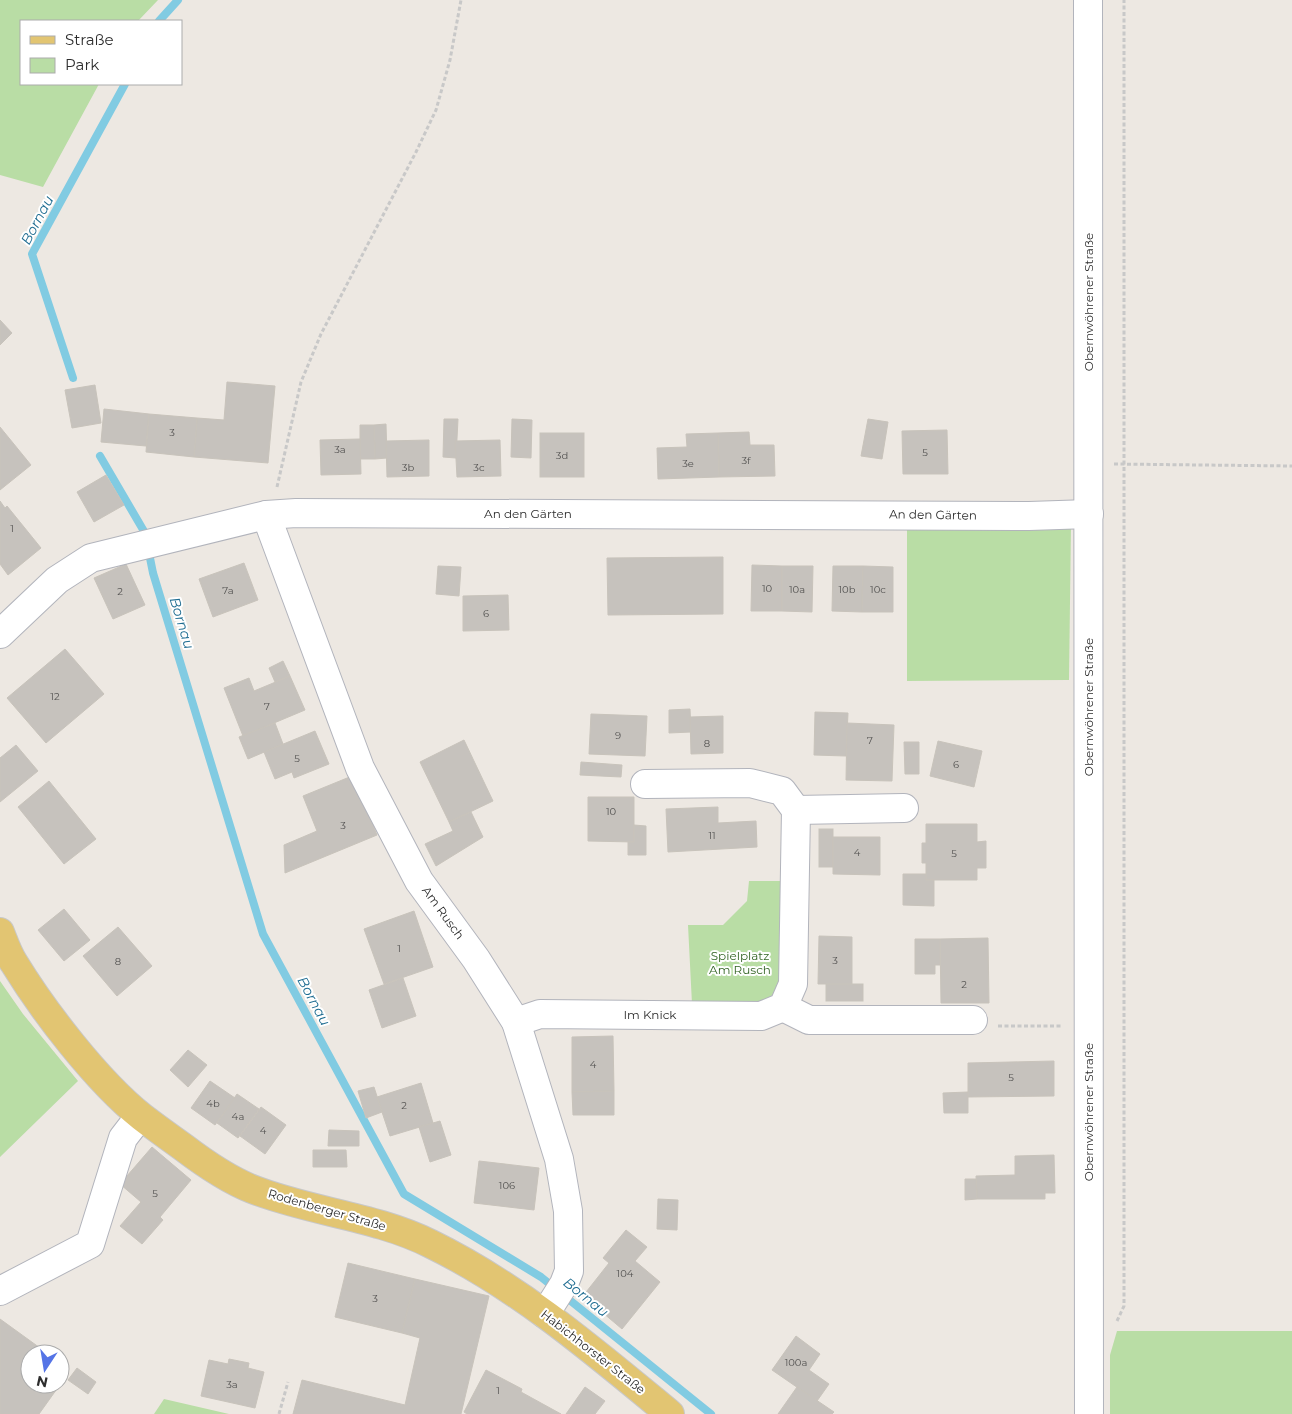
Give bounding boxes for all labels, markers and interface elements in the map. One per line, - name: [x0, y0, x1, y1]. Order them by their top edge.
- legend: [20, 20, 182, 85]
- text: Straße: [65, 30, 114, 49]
- text: Park: [65, 55, 99, 74]
- water label: Bornau: [17, 192, 57, 248]
- street label: Obernwöhrener Straße: [1081, 233, 1096, 371]
- house number: 3: [169, 426, 175, 439]
- house number: 3a: [334, 443, 346, 456]
- house number: 5: [922, 446, 928, 459]
- house number: 3d: [556, 449, 568, 462]
- house number: 3f: [741, 454, 751, 467]
- house number: 3e: [682, 457, 694, 470]
- house number: 3b: [402, 461, 414, 474]
- house number: 3c: [473, 461, 485, 474]
- street label: An den Gärten: [484, 506, 572, 521]
- street label: An den Gärten: [889, 506, 977, 523]
- house number: 1: [10, 522, 14, 535]
- house number: 10: [762, 582, 772, 595]
- house number: 10a: [789, 583, 805, 596]
- house number: 10b: [838, 583, 856, 596]
- house number: 10c: [870, 583, 886, 596]
- house number: 7a: [222, 584, 234, 597]
- house number: 2: [117, 585, 123, 598]
- water label: Bornau: [166, 595, 198, 651]
- house number: 6: [483, 607, 489, 620]
- street label: Obernwöhrener Straße: [1081, 638, 1096, 776]
- house number: 12: [50, 690, 60, 703]
- house number: 7: [264, 700, 270, 713]
- house number: 9: [615, 729, 621, 742]
- house number: 7: [867, 734, 873, 747]
- house number: 8: [704, 737, 710, 750]
- house number: 5: [294, 752, 300, 765]
- house number: 6: [953, 758, 959, 771]
- house number: 10: [606, 805, 616, 818]
- house number: 3: [340, 819, 346, 832]
- house number: 11: [708, 829, 716, 842]
- house number: 4: [854, 846, 861, 859]
- house number: 5: [951, 847, 957, 860]
- street label: Am Rusch: [419, 883, 468, 942]
- house number: 1: [397, 942, 401, 955]
- park label: Spielplatz Am Rusch: [709, 948, 771, 977]
- house number: 3: [832, 954, 838, 967]
- house number: 8: [115, 955, 121, 968]
- water label: Bornau: [294, 973, 334, 1029]
- house number: 2: [961, 978, 967, 991]
- street label: Im Knick: [623, 1007, 677, 1022]
- street label: Obernwöhrener Straße: [1081, 1043, 1096, 1181]
- house number: 4: [590, 1058, 597, 1071]
- house number: 5: [1008, 1071, 1014, 1084]
- house number: 4b: [206, 1097, 220, 1110]
- house number: 2: [401, 1099, 407, 1112]
- house number: 4a: [232, 1110, 244, 1123]
- house number: 4: [260, 1124, 267, 1137]
- house number: 106: [499, 1179, 515, 1192]
- street label: Rodenberger Straße: [266, 1185, 388, 1234]
- house number: 5: [152, 1187, 158, 1200]
- house number: 104: [617, 1267, 634, 1280]
- water label: Bornau: [560, 1273, 612, 1321]
- house number: 3: [372, 1292, 378, 1305]
- street label: Habichhorster Straße: [538, 1306, 648, 1397]
- north arrow: [20, 1344, 70, 1394]
- house number: 100a: [785, 1356, 807, 1369]
- text: N: [35, 1372, 50, 1392]
- house number: 3a: [226, 1378, 238, 1391]
- house number: 1: [496, 1384, 500, 1397]

